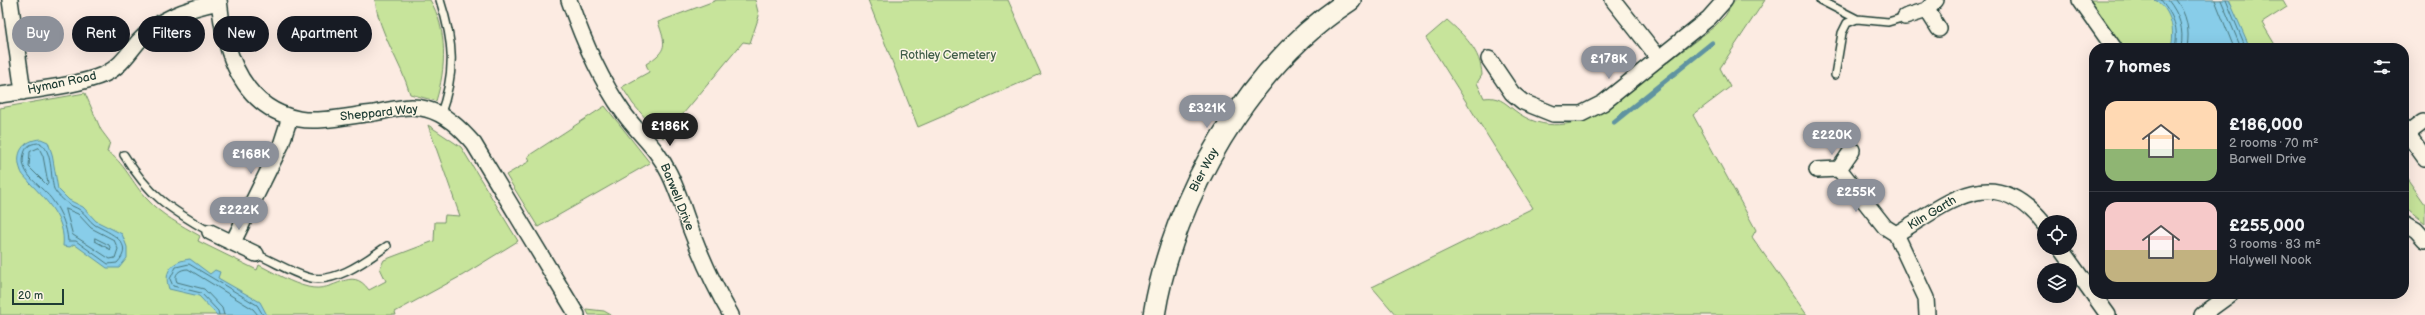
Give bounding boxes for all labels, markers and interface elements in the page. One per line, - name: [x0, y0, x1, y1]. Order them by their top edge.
- chip: Buy: [12, 16, 64, 52]
- chip: Rent: [72, 16, 130, 52]
- chip: Filters: [138, 16, 205, 52]
- chip: New: [213, 16, 269, 52]
- chip: Apartment: [277, 16, 372, 52]
- pin: £178K: [1581, 46, 1637, 80]
- park label: Rothley Cemetery: [900, 48, 997, 63]
- text: £178K: [1590, 51, 1628, 67]
- icon: filters: [2371, 56, 2393, 78]
- text: 7 homes: [2105, 57, 2171, 77]
- street label: Hyman Road: [26, 68, 98, 98]
- pin: £321K: [1179, 95, 1235, 129]
- text: £321K: [1188, 100, 1226, 116]
- street label: Sheppard Way: [339, 101, 419, 125]
- pin: £186K: [642, 113, 698, 147]
- text: £186,000: [2229, 115, 2303, 135]
- icon: home: [2137, 117, 2185, 165]
- text: £186K: [651, 118, 689, 134]
- pin: £220K: [1804, 122, 1860, 156]
- text: £220K: [1812, 127, 1852, 143]
- text: 2 rooms · 70 m²: [2229, 135, 2319, 151]
- pin: £168K: [223, 141, 279, 175]
- street label: Bier Way: [1186, 145, 1222, 195]
- text: £168K: [232, 146, 270, 162]
- text: Barwell Drive: [2229, 151, 2306, 167]
- street label: Barwell Drive: [657, 161, 697, 233]
- pin: £255K: [1828, 179, 1884, 213]
- text: £255K: [1836, 184, 1876, 200]
- street label: Kiln Garth: [1905, 193, 1959, 233]
- pin: £222K: [211, 197, 267, 231]
- text: £222K: [219, 202, 259, 218]
- map controls: [2037, 215, 2077, 303]
- button: locate: [2037, 215, 2077, 255]
- text: £255,000: [2229, 216, 2305, 236]
- icon: home: [2137, 218, 2185, 266]
- text: 3 rooms · 83 m²: [2229, 236, 2321, 252]
- text: Halywell Nook: [2229, 252, 2311, 268]
- button: layers: [2037, 263, 2077, 303]
- scale bar: [12, 287, 64, 306]
- text: 20 m: [18, 289, 43, 302]

